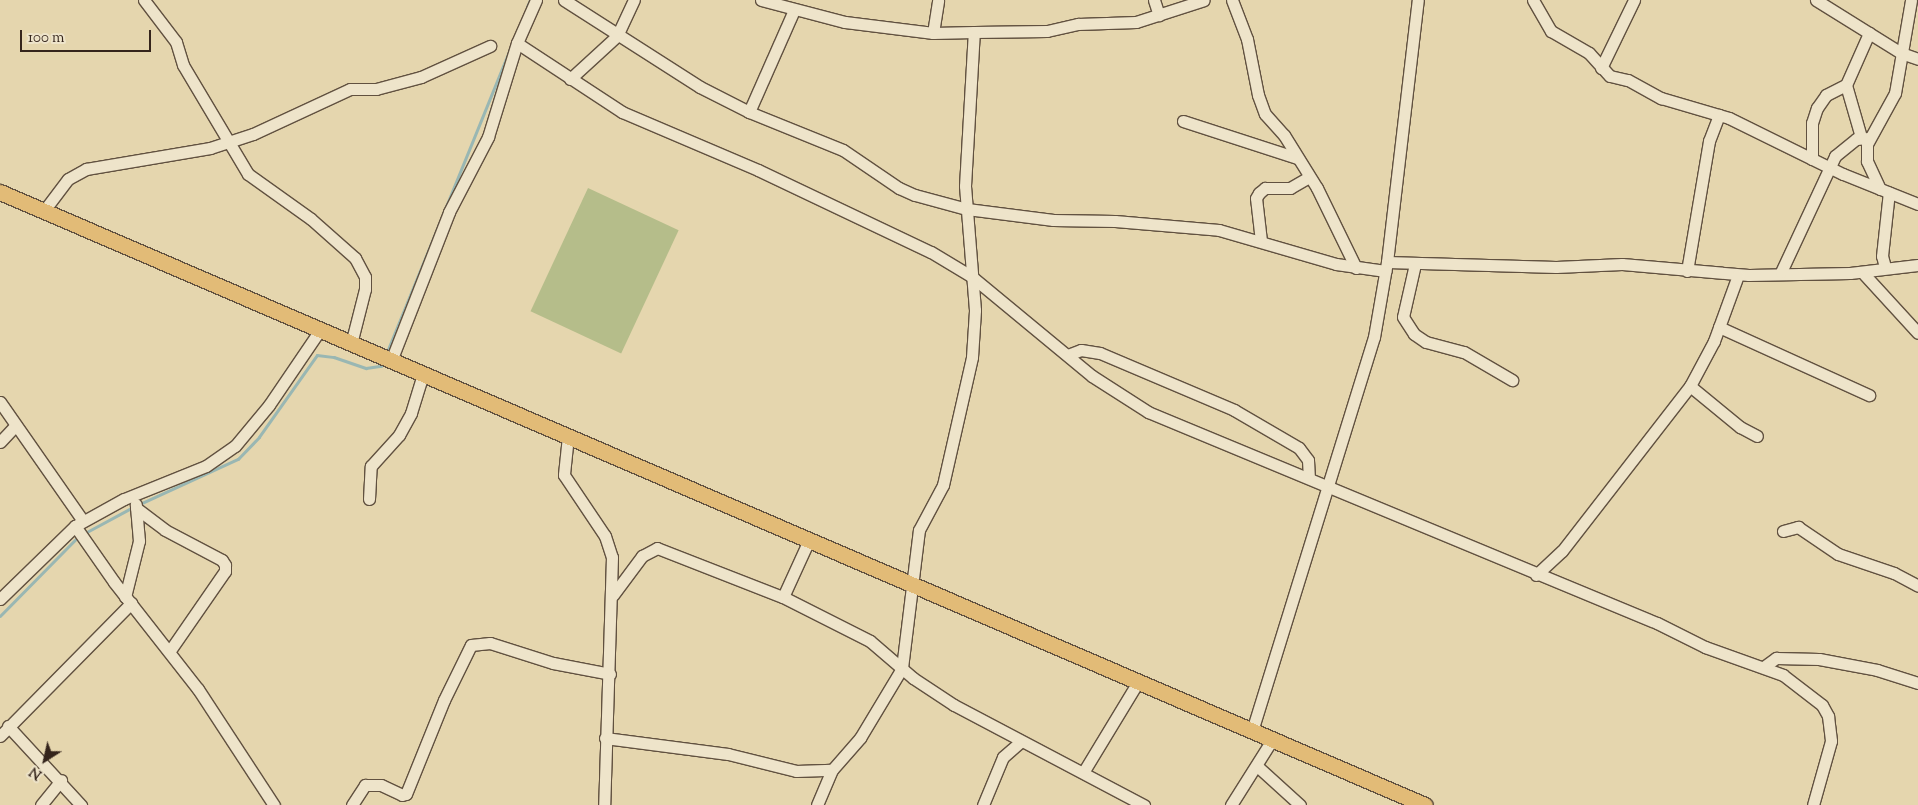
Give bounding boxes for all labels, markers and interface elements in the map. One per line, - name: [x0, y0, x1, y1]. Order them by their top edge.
- scale bar: [22, 20, 154, 52]
- text: 100 m: [28, 28, 64, 49]
- north arrow: [20, 735, 70, 785]
- text: N: [26, 761, 47, 784]

